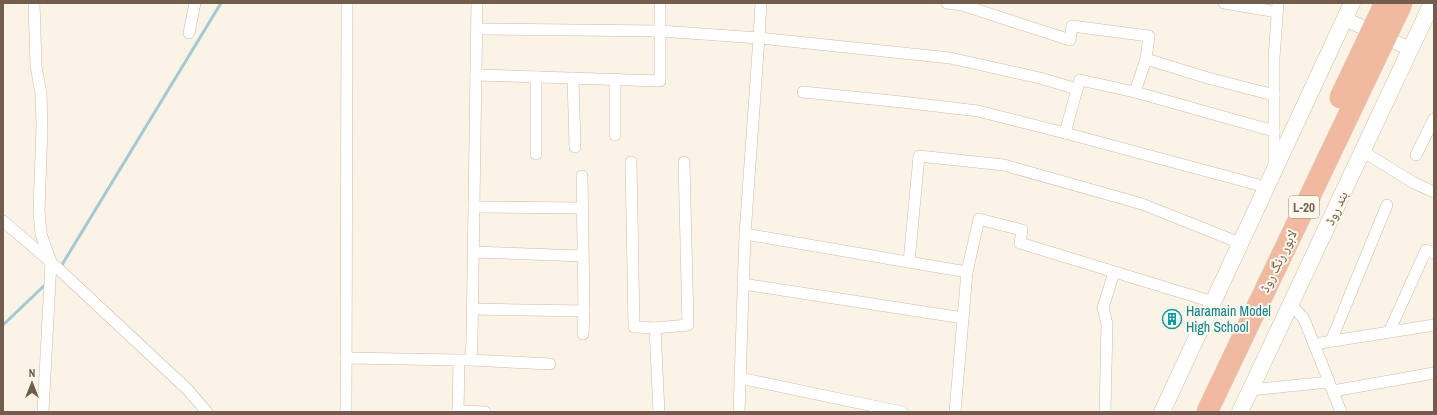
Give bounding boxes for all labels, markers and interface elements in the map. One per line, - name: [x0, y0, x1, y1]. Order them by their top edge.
- street label: بند روڈ: [1320, 188, 1352, 228]
- road number: L-20: [1289, 196, 1319, 218]
- street label: لاہور رنگ روڈ: [1255, 227, 1301, 295]
- place label: Haramain Model High School: [1186, 302, 1271, 336]
- building icon: Haramain Model High School: [1161, 308, 1183, 330]
- north arrow: [12, 363, 52, 403]
- text: N: [29, 366, 35, 380]

